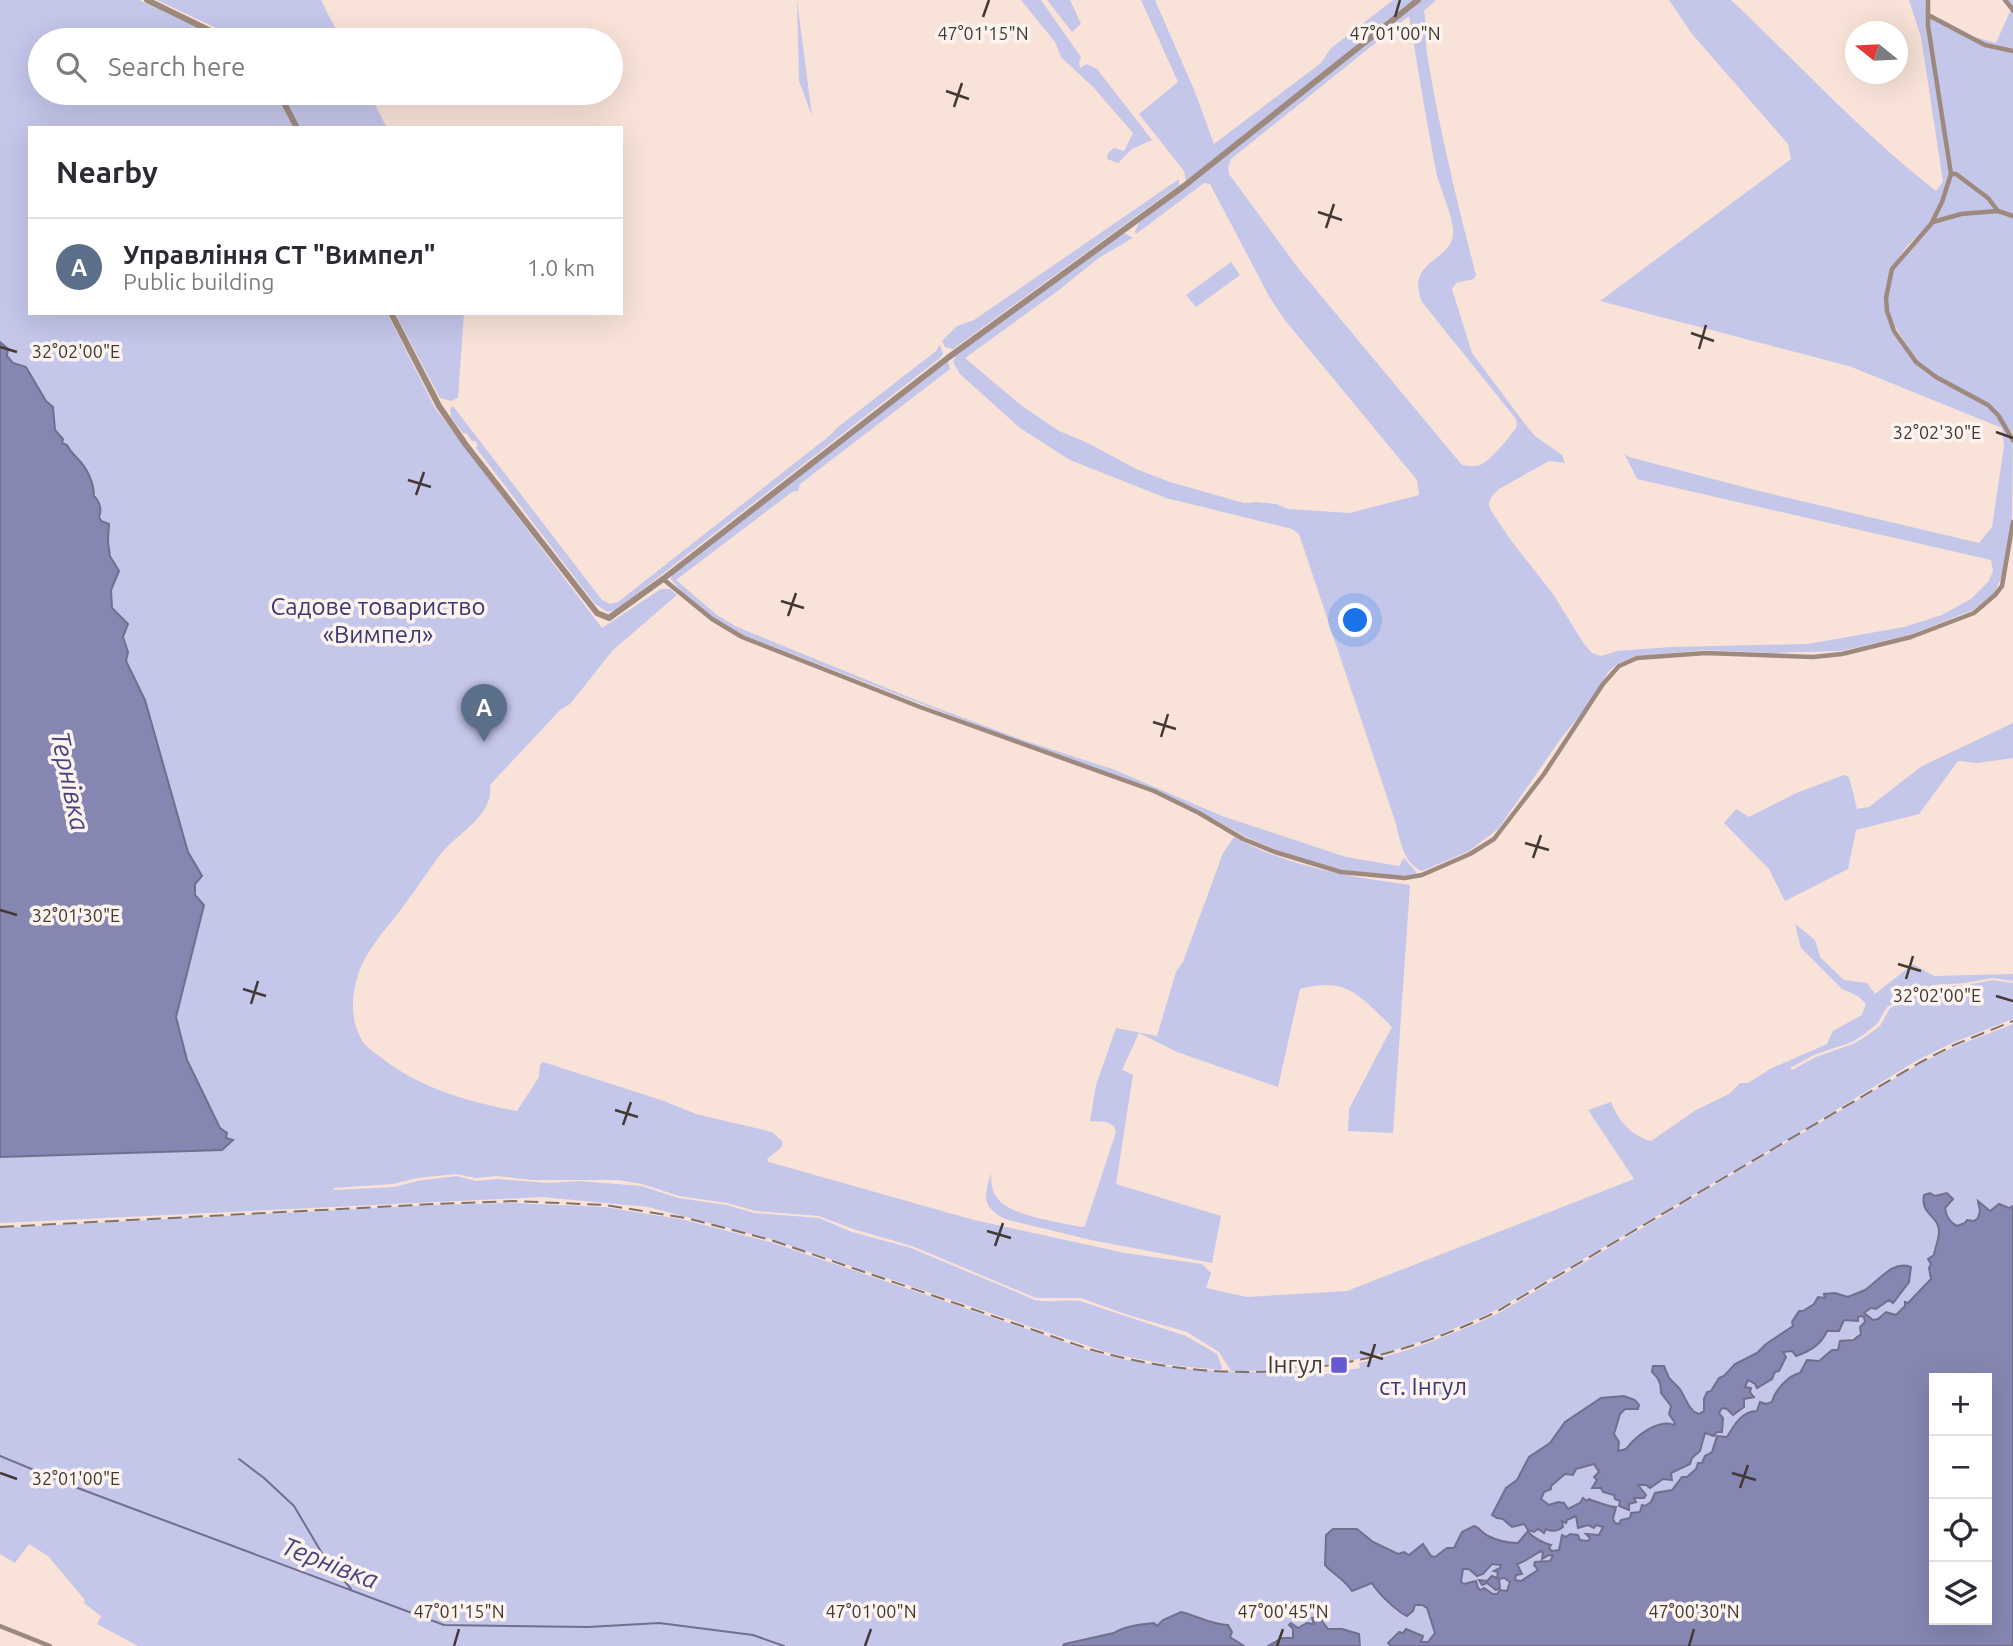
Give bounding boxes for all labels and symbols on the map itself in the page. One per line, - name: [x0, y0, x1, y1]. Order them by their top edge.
- north arrow: [1845, 21, 1908, 84]
- text: 47°01'15"N: [937, 23, 1029, 43]
- text: 47°01'00"N: [1349, 23, 1441, 43]
- text: 32°02'00"E: [32, 341, 120, 361]
- text: 32°02'30"E: [1893, 422, 1981, 442]
- park label: Садове товариство «Вимпел»: [270, 593, 486, 648]
- your location: [1338, 603, 1372, 637]
- pin: A: [461, 684, 507, 742]
- water label: Тернівка: [46, 729, 95, 833]
- text: 32°01'30"E: [32, 905, 120, 925]
- text: 32°02'00"E: [1893, 985, 1981, 1005]
- place label: Інгул: [1267, 1351, 1323, 1378]
- marker: Інгул: [1329, 1355, 1349, 1375]
- park label: ст. Інгул: [1379, 1373, 1467, 1400]
- text: 32°01'00"E: [32, 1468, 120, 1488]
- water label: Тернівка: [278, 1531, 383, 1594]
- text: 47°01'15"N: [413, 1601, 505, 1621]
- text: 47°01'00"N: [825, 1601, 917, 1621]
- text: 47°00'45"N: [1237, 1601, 1329, 1621]
- text: 47°00'30"N: [1648, 1601, 1740, 1621]

